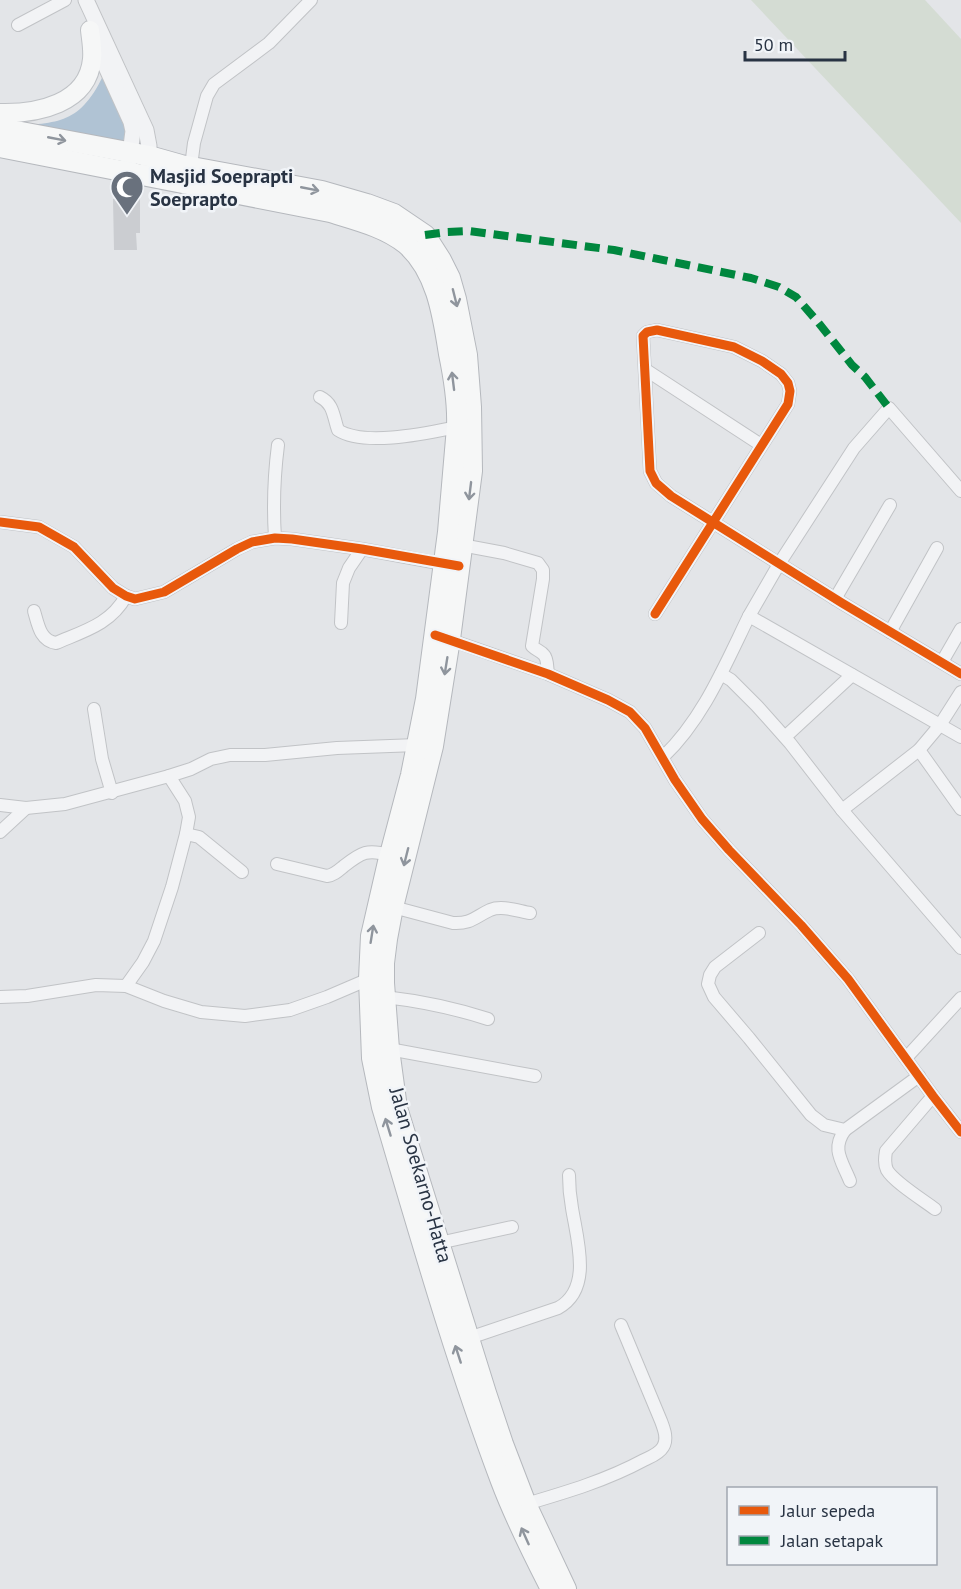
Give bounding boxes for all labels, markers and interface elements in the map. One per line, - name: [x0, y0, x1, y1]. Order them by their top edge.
- scale bar: [745, 24, 846, 62]
- text: 50 m: [754, 33, 793, 56]
- one-way arrow: [47, 134, 67, 145]
- place label: Masjid Soeprapti Soeprapto: [150, 163, 293, 212]
- mosque icon: Masjid Soeprapti Soeprapto: [109, 169, 145, 216]
- one-way arrow: [300, 184, 320, 195]
- one-way arrow: [450, 288, 462, 307]
- one-way arrow: [448, 371, 459, 391]
- one-way arrow: [464, 481, 475, 501]
- one-way arrow: [440, 656, 451, 675]
- one-way arrow: [399, 847, 411, 866]
- one-way arrow: [367, 925, 378, 945]
- street label: Jalan Soekarno-Hatta: [383, 1083, 458, 1266]
- one-way arrow: [382, 1118, 393, 1137]
- one-way arrow: [451, 1345, 462, 1364]
- legend: [727, 1487, 937, 1565]
- text: Jalur sepeda: [780, 1499, 875, 1522]
- one-way arrow: [519, 1528, 530, 1546]
- text: Jalan setapak: [780, 1529, 883, 1552]

